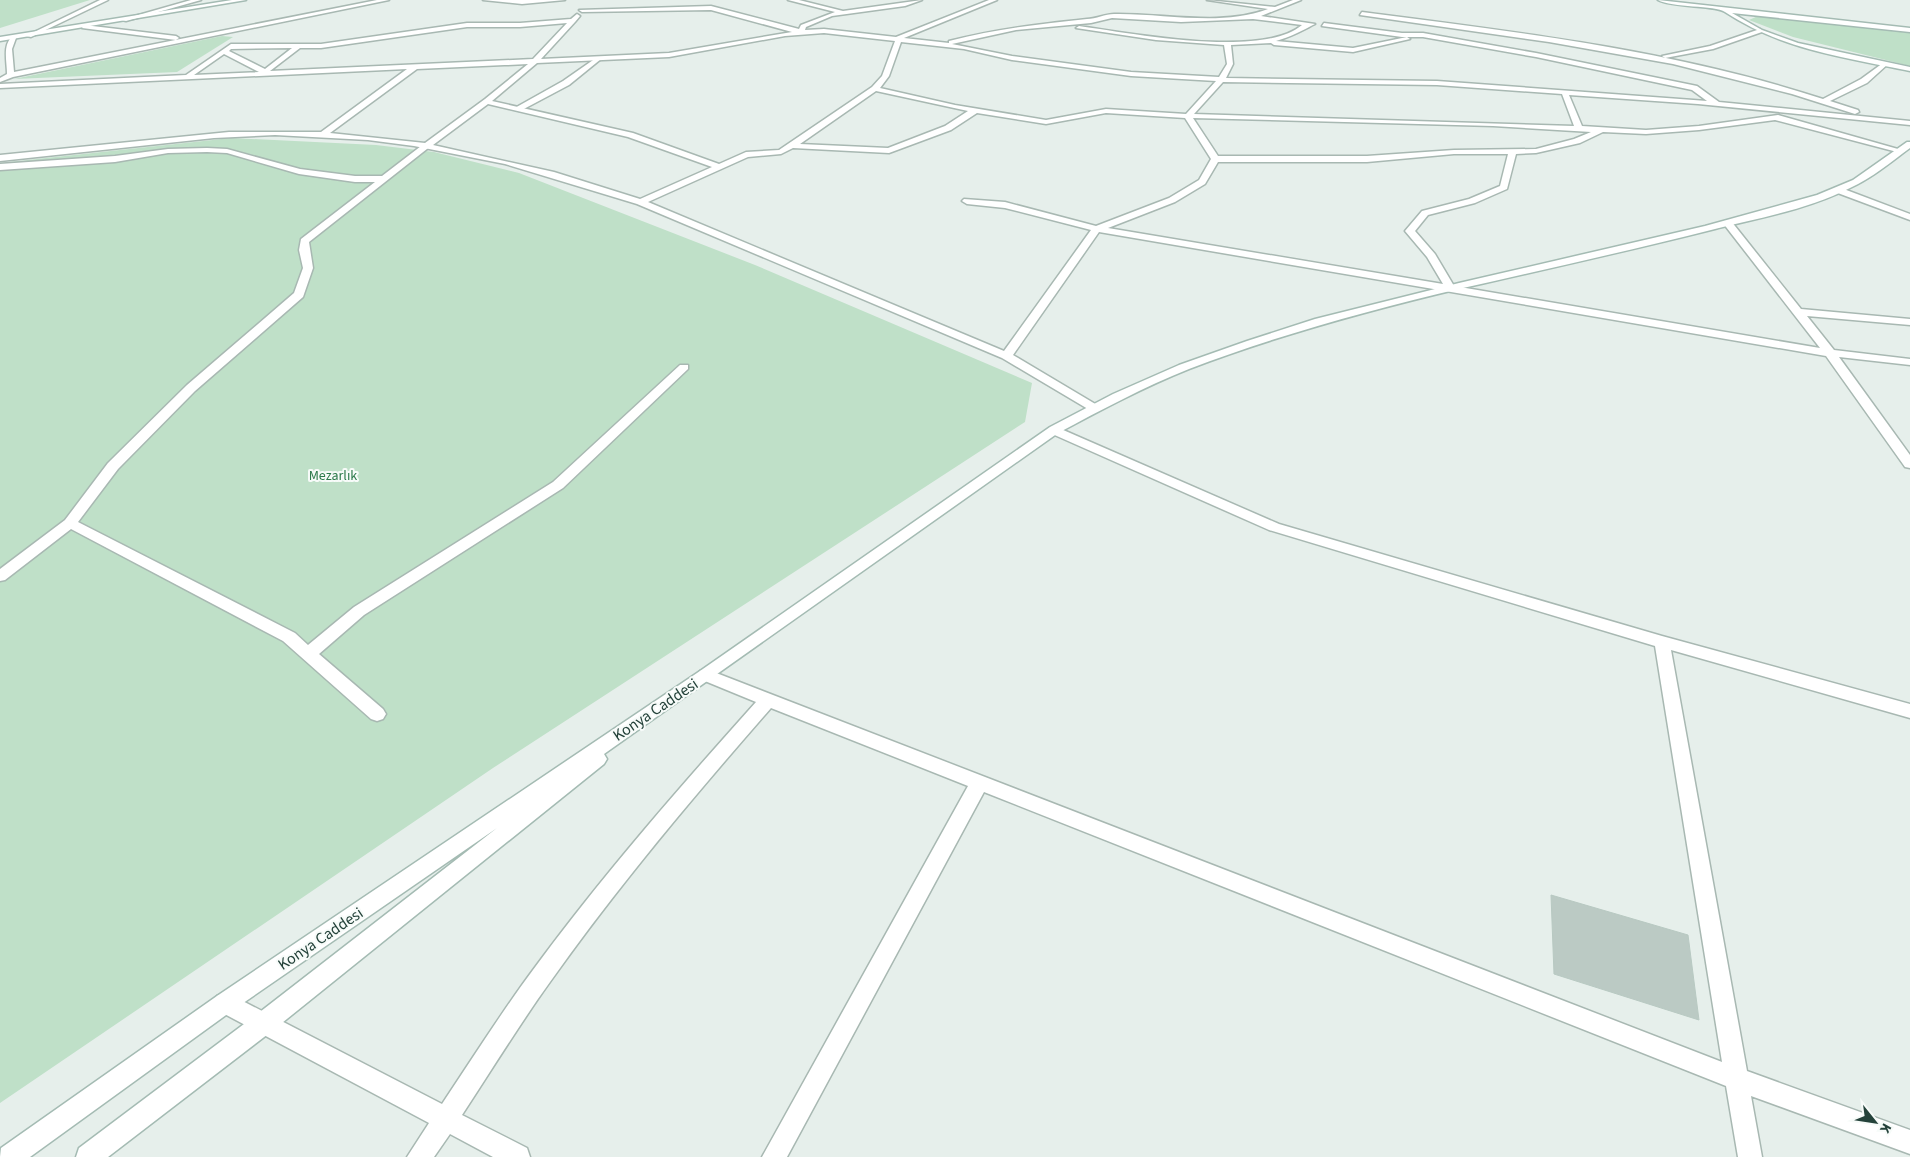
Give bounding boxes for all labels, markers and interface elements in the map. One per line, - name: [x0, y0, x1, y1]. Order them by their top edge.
- park label: Mezarlık: [309, 466, 357, 486]
- street label: Konya Caddesi: [609, 673, 703, 746]
- street label: Konya Caddesi: [274, 902, 368, 975]
- north arrow: [1850, 1097, 1900, 1147]
- text: K: [1874, 1119, 1896, 1137]

